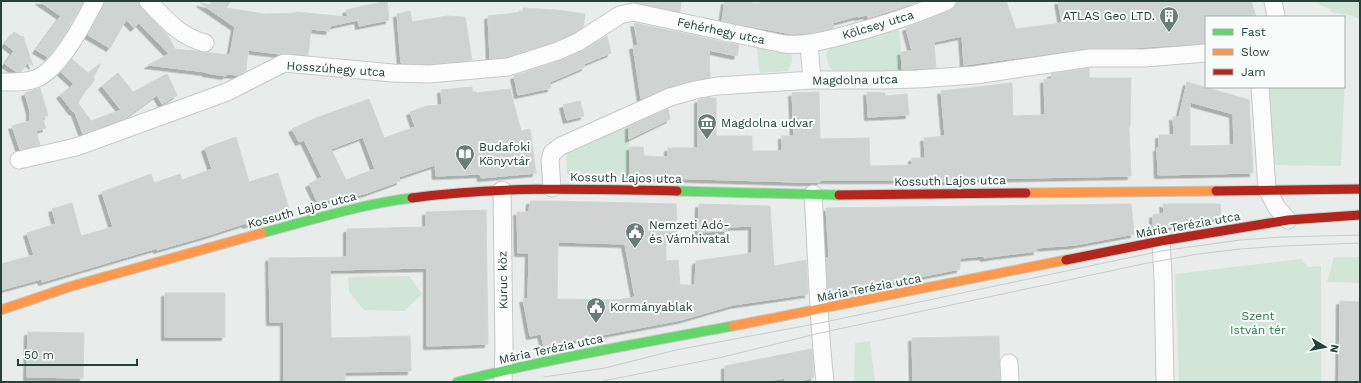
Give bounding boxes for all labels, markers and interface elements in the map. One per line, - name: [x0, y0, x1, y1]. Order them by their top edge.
- building icon: ATLAS Geo LTD.: [1158, 5, 1180, 33]
- street label: Kölcsey utca: [841, 7, 916, 42]
- place label: ATLAS Geo LTD.: [1063, 9, 1155, 23]
- street label: Fehérhegy utca: [676, 15, 766, 47]
- legend: [1205, 16, 1345, 88]
- text: Fast: [1241, 25, 1266, 39]
- text: Slow: [1241, 45, 1269, 59]
- street label: Hosszúhegy utca: [286, 59, 386, 79]
- text: Jam: [1241, 65, 1266, 79]
- street label: Magdolna utca: [812, 72, 898, 88]
- museum icon: Magdolna udvar: [696, 112, 718, 140]
- place label: Magdolna udvar: [721, 116, 814, 130]
- place label: Budafoki Könyvtár: [479, 140, 530, 168]
- library icon: Budafoki Könyvtár: [454, 143, 476, 171]
- street label: Kossuth Lajos utca: [570, 170, 682, 186]
- street label: Kossuth Lajos utca: [894, 173, 1006, 189]
- street label: Kossuth Lajos utca: [246, 189, 358, 231]
- street label: Mária Terézia utca: [1135, 209, 1242, 241]
- place label: Nemzeti Adó- és Vámhivatal: [649, 218, 730, 246]
- public building icon: Nemzeti Adó- és Vámhivatal: [624, 221, 646, 249]
- street label: Kuruc köz: [495, 251, 511, 309]
- street label: Mária Terézia utca: [816, 271, 923, 305]
- public building icon: Kormányablak: [585, 296, 607, 324]
- place label: Kormányablak: [610, 300, 693, 314]
- park label: Szent István tér: [1230, 309, 1286, 337]
- north arrow: [1305, 327, 1345, 367]
- street label: Mária Terézia utca: [498, 331, 604, 367]
- scale bar: [18, 341, 137, 367]
- text: N: [1327, 344, 1341, 354]
- text: 50 m: [24, 348, 54, 362]

